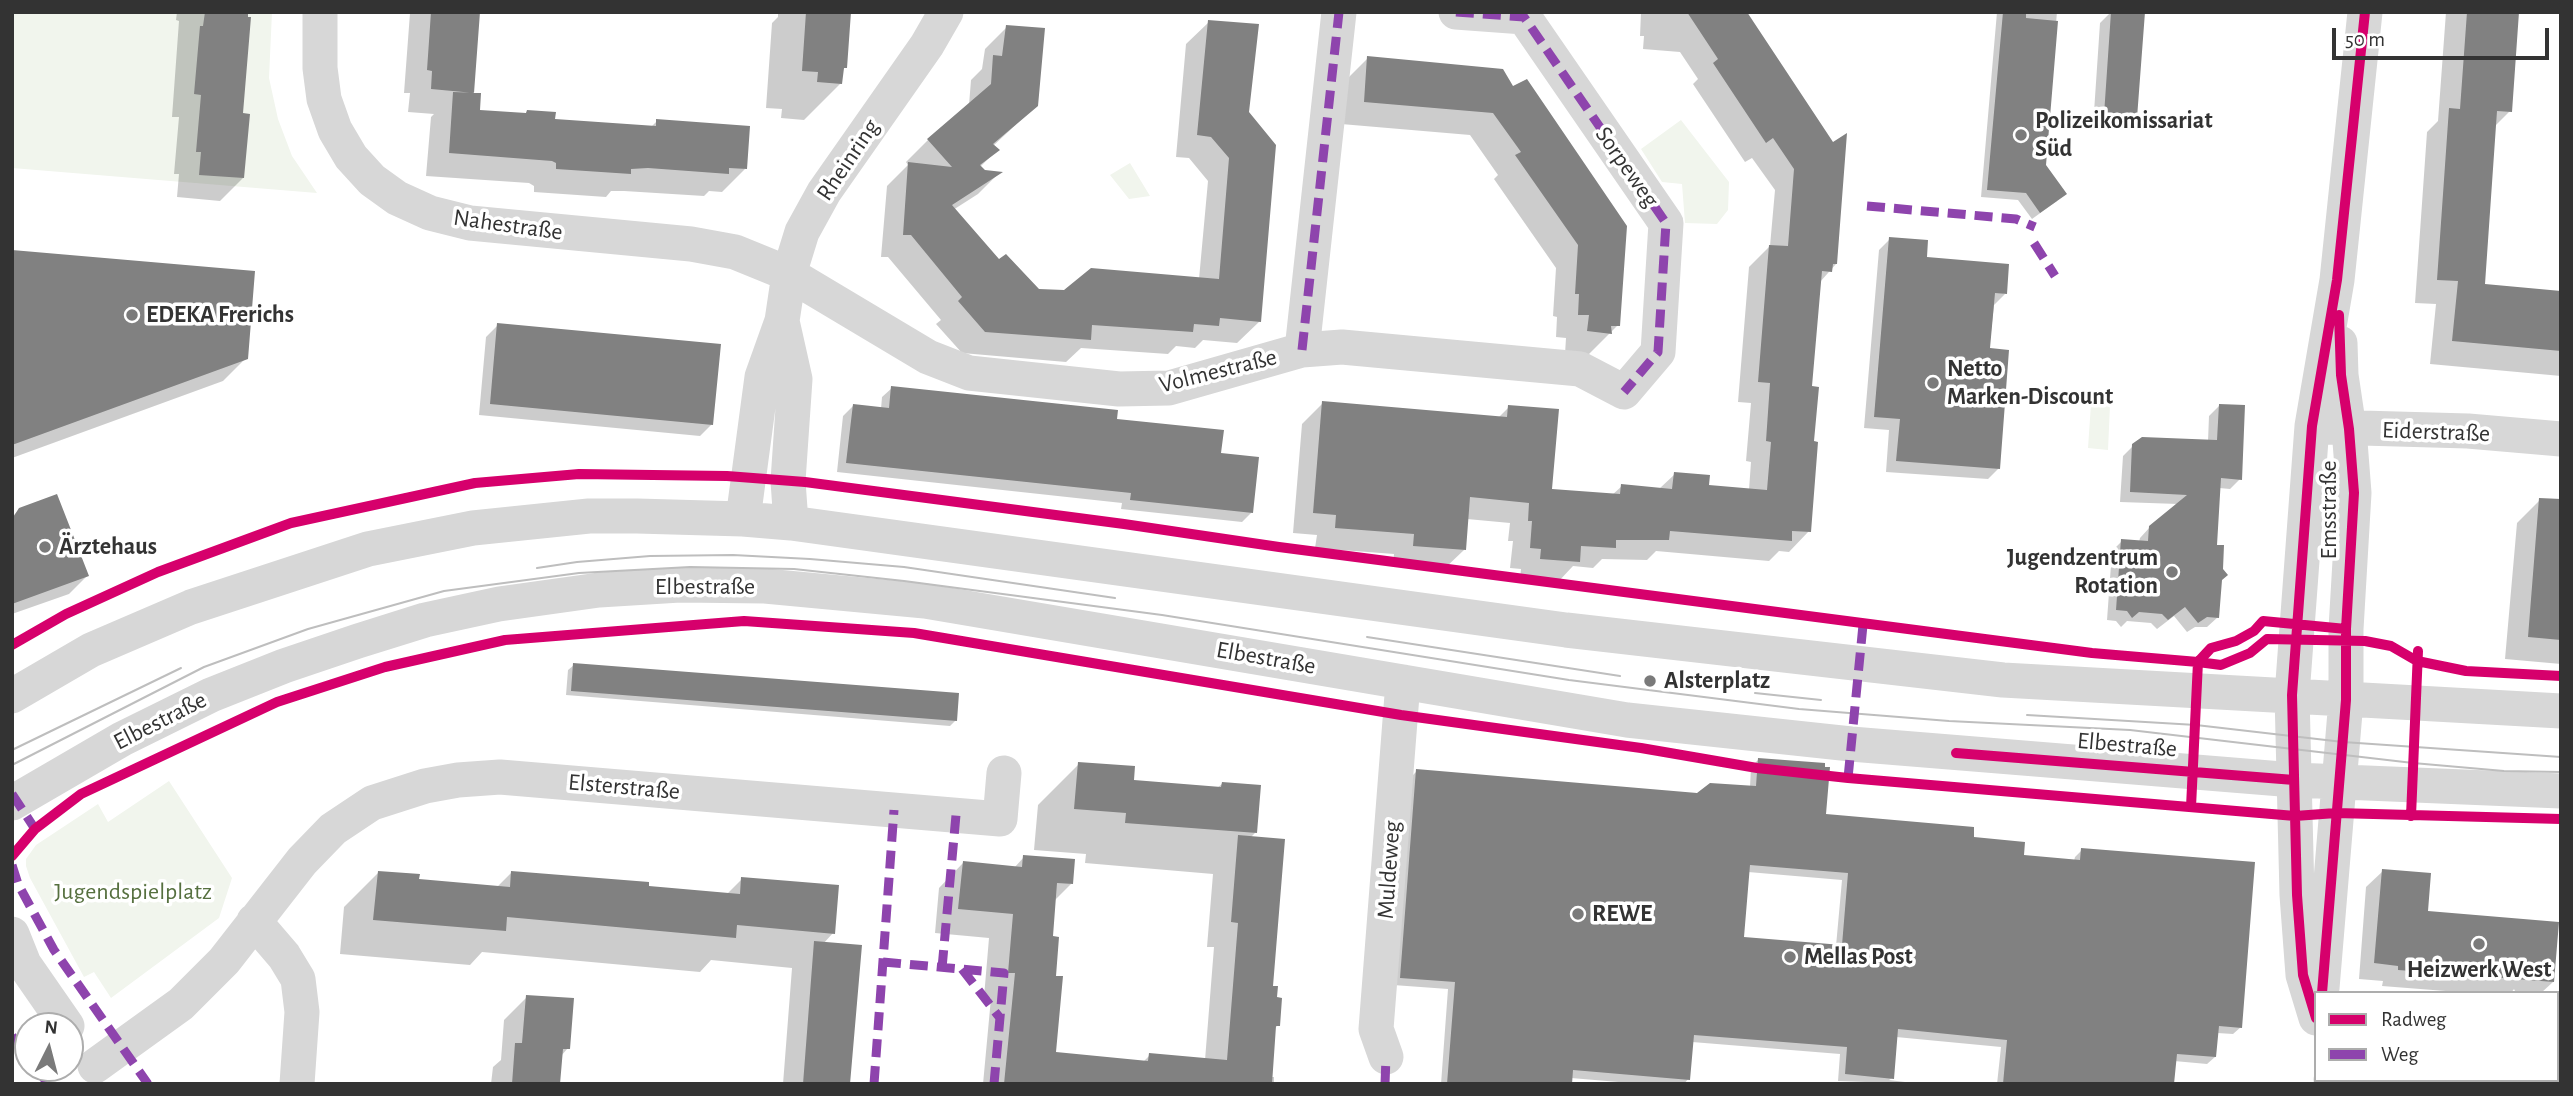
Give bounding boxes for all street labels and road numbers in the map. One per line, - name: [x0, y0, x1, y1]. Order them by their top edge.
- street label: Rheinring: [810, 114, 886, 206]
- street label: Sorpeweg: [1589, 121, 1665, 213]
- street label: Nahestraße: [452, 203, 564, 247]
- street label: Volmestraße: [1156, 343, 1280, 399]
- street label: Eiderstraße: [2381, 416, 2491, 448]
- street label: Emsstraße: [2315, 461, 2343, 559]
- street label: Elbestraße: [655, 573, 755, 601]
- street label: Elbestraße: [1214, 635, 1318, 681]
- street label: Elbestraße: [109, 685, 211, 757]
- street label: Elbestraße: [2076, 726, 2178, 764]
- street label: Elsterstraße: [567, 768, 681, 806]
- street label: Muldeweg: [1371, 820, 1407, 920]

